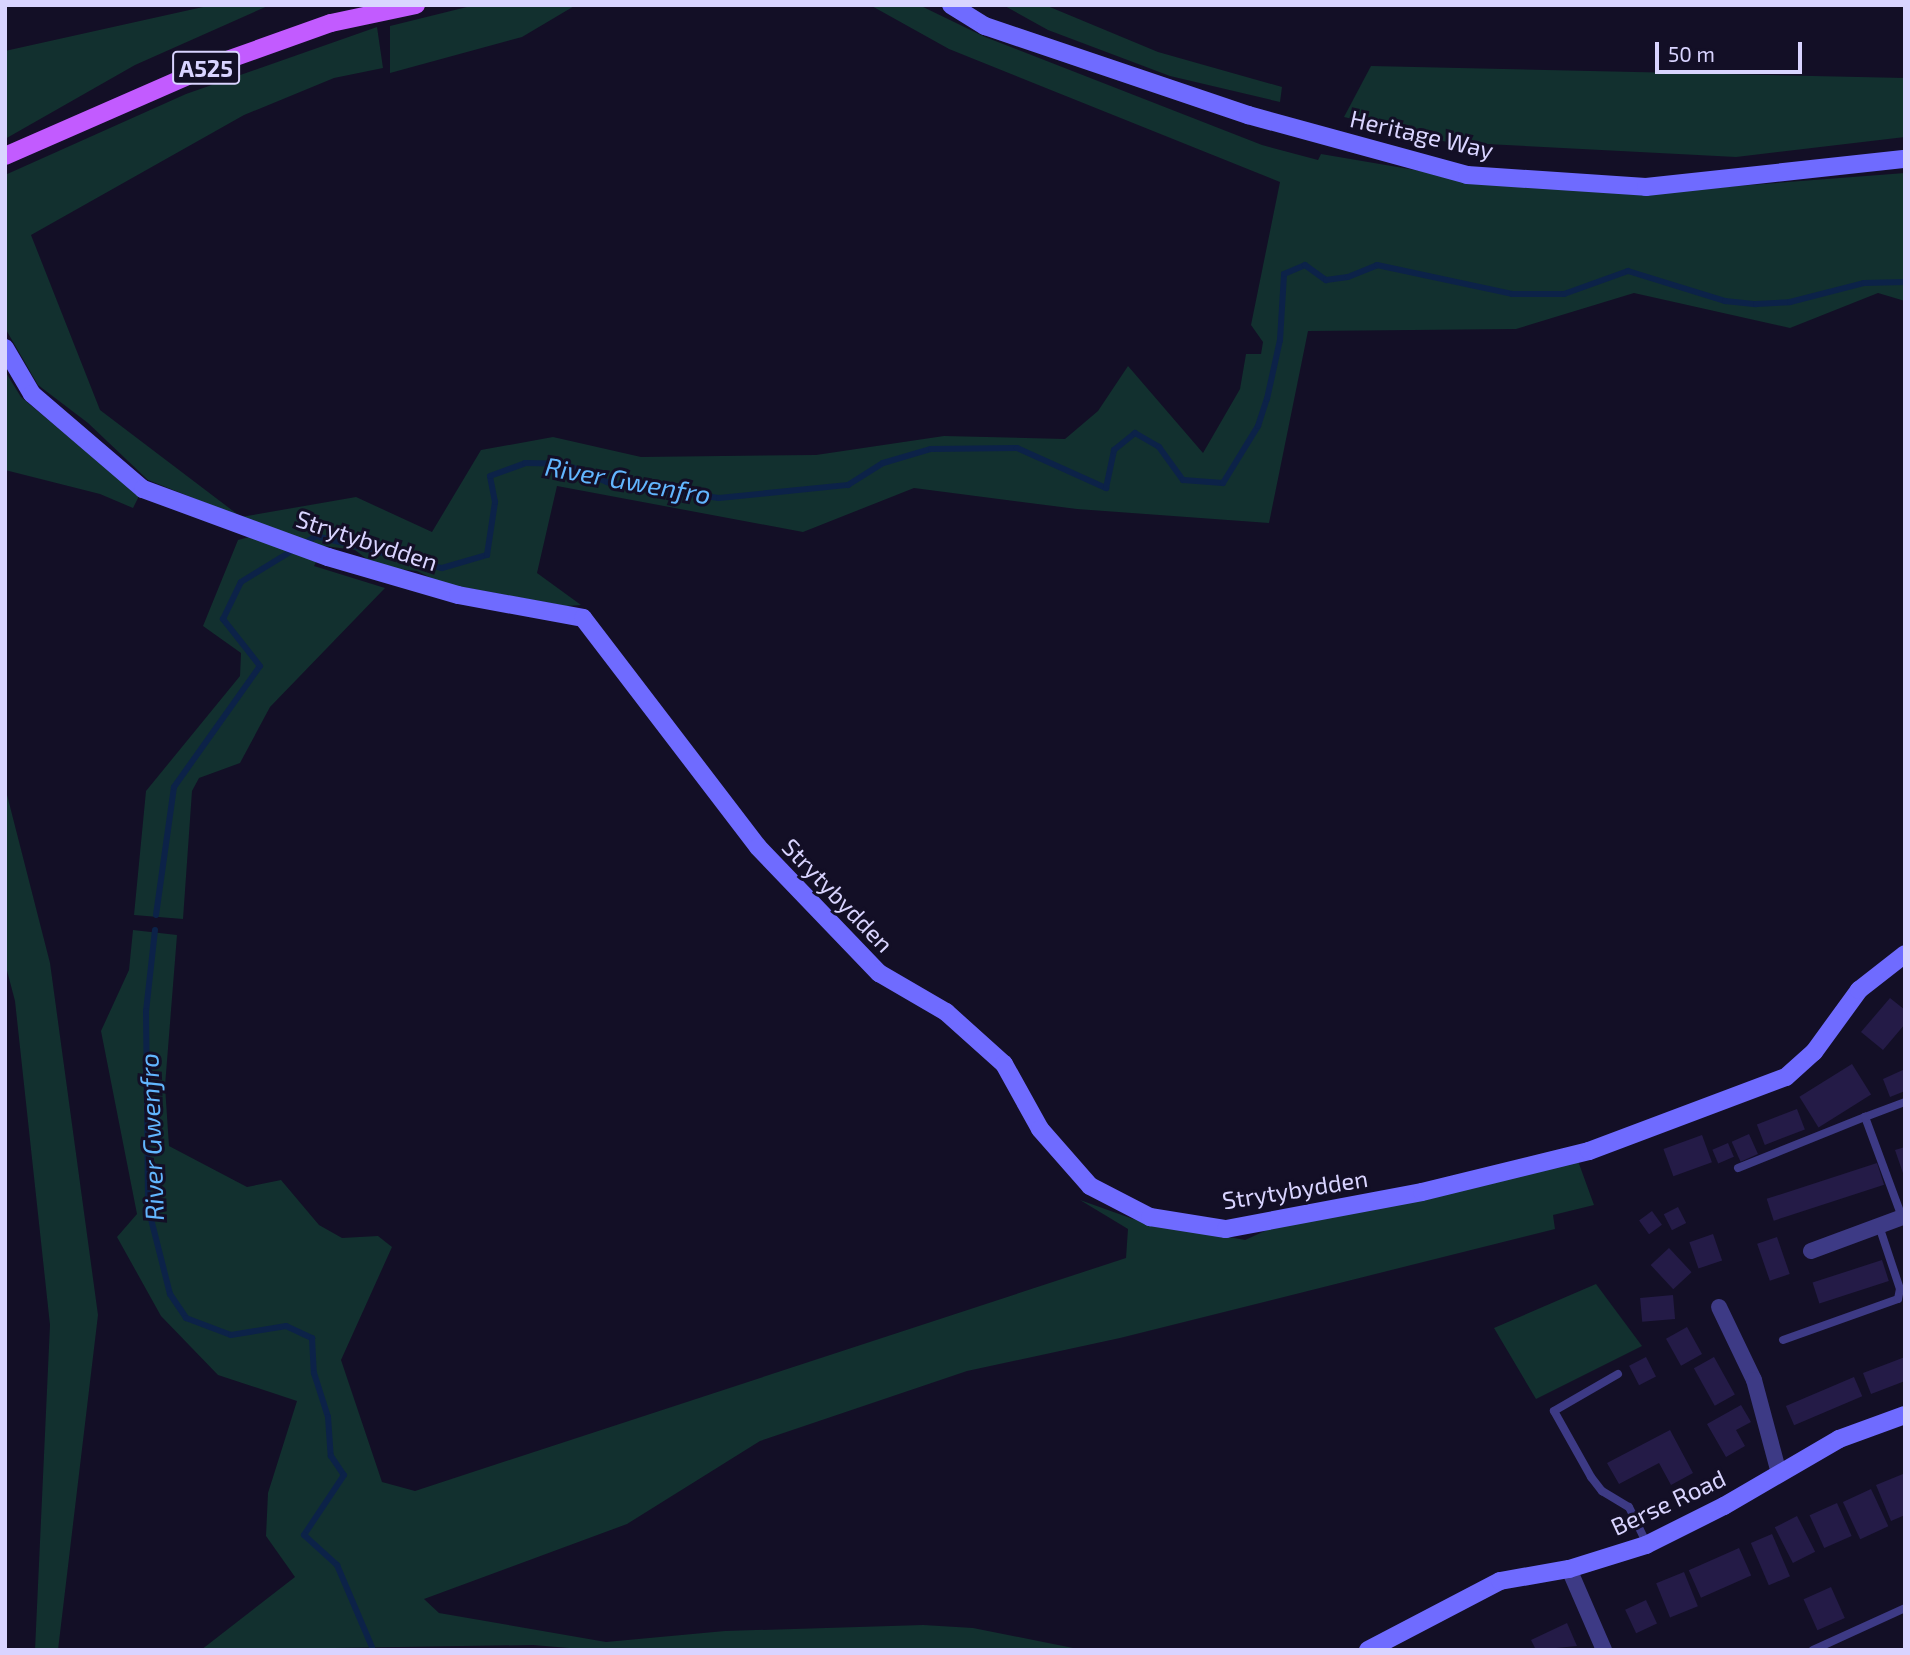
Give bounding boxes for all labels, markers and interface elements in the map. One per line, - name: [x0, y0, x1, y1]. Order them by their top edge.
- scale bar: [1658, 28, 1805, 72]
- text: 50 m: [1668, 41, 1715, 66]
- road number: A525: [171, 48, 241, 88]
- street label: Heritage Way: [1347, 103, 1497, 165]
- water label: River Gwenfro: [542, 450, 714, 510]
- street label: Strytybydden: [293, 504, 441, 576]
- street label: Strytybydden: [777, 832, 899, 958]
- water label: River Gwenfro: [132, 1052, 170, 1222]
- street label: Strytybydden: [1220, 1163, 1370, 1215]
- street label: Berse Road: [1606, 1463, 1730, 1541]

